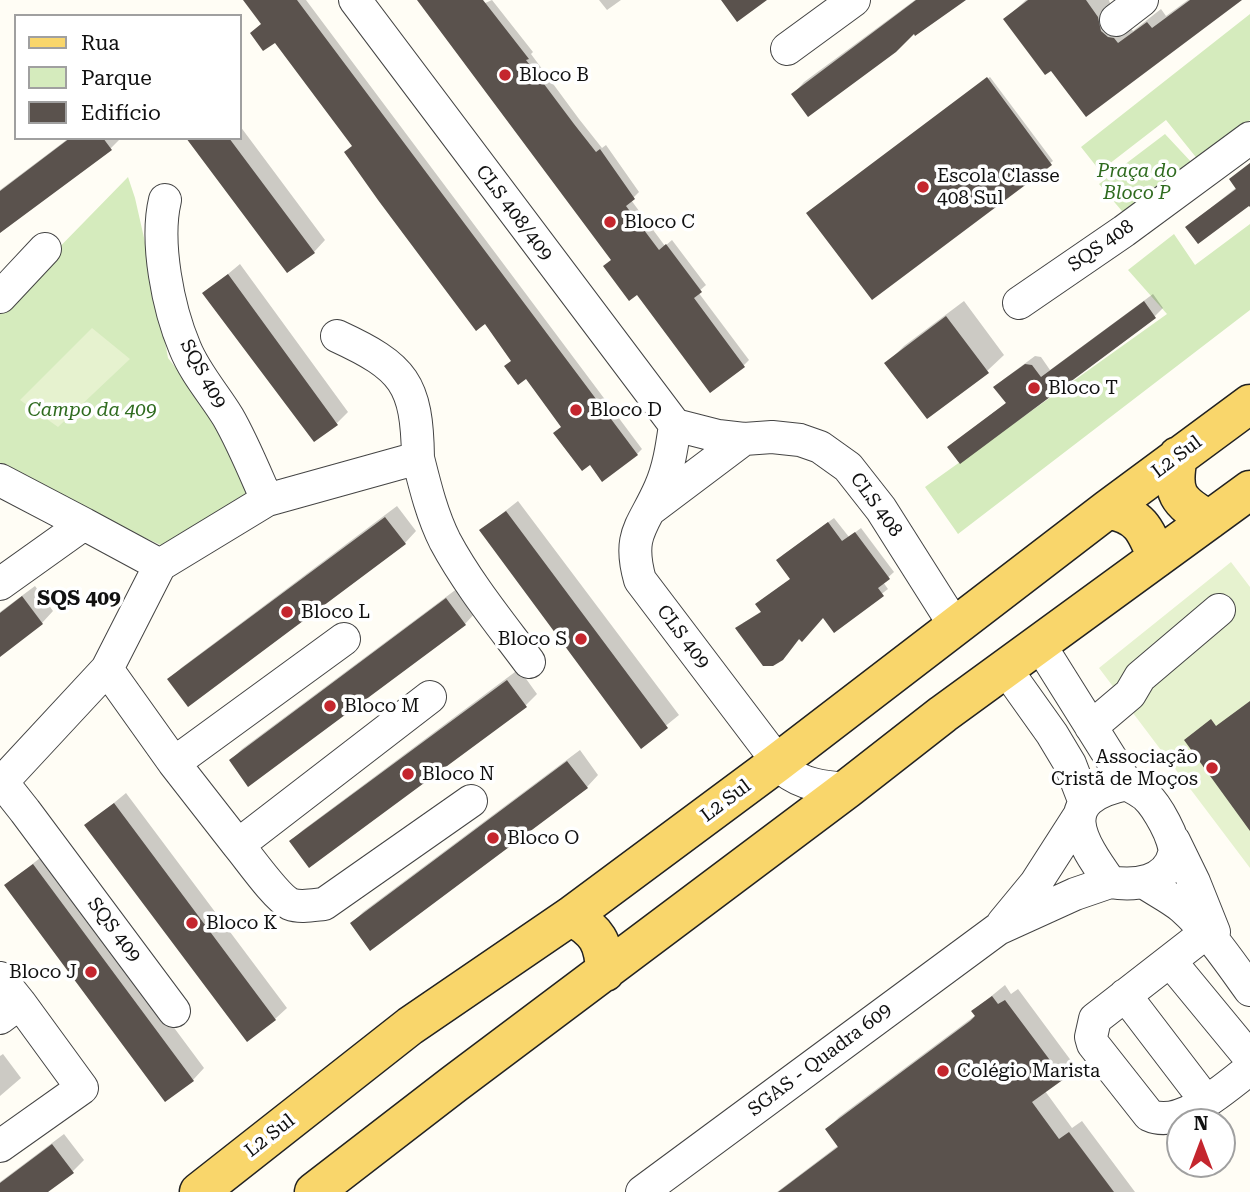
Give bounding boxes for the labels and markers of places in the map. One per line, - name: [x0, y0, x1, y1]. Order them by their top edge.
- place label: Bloco B: [519, 64, 589, 86]
- marker: Bloco B: [497, 67, 513, 83]
- place label: Escola Classe 408 Sul: [937, 165, 1060, 209]
- marker: Escola Classe 408 Sul: [915, 179, 931, 195]
- place label: Bloco C: [624, 211, 695, 233]
- marker: Bloco C: [602, 214, 618, 230]
- place label: Bloco T: [1048, 377, 1118, 399]
- marker: Bloco T: [1026, 380, 1042, 396]
- place label: Bloco D: [590, 399, 662, 421]
- marker: Bloco D: [568, 402, 584, 418]
- place label: Bloco L: [301, 601, 370, 623]
- marker: Bloco L: [279, 604, 295, 620]
- place label: Bloco S: [498, 628, 567, 650]
- marker: Bloco S: [573, 631, 589, 647]
- place label: Bloco M: [344, 695, 419, 717]
- marker: Bloco M: [322, 698, 338, 714]
- place label: Associação Cristã de Moços: [1051, 746, 1198, 790]
- marker: Associação Cristã de Moços: [1204, 760, 1220, 776]
- place label: Bloco N: [422, 763, 495, 785]
- marker: Bloco N: [400, 766, 416, 782]
- place label: Bloco O: [507, 827, 579, 849]
- marker: Bloco O: [485, 830, 501, 846]
- place label: Bloco K: [206, 912, 277, 934]
- marker: Bloco K: [184, 915, 200, 931]
- place label: Bloco J: [9, 961, 77, 983]
- marker: Bloco J: [83, 964, 99, 980]
- place label: Colégio Marista: [957, 1060, 1100, 1082]
- marker: Colégio Marista: [935, 1063, 951, 1079]

